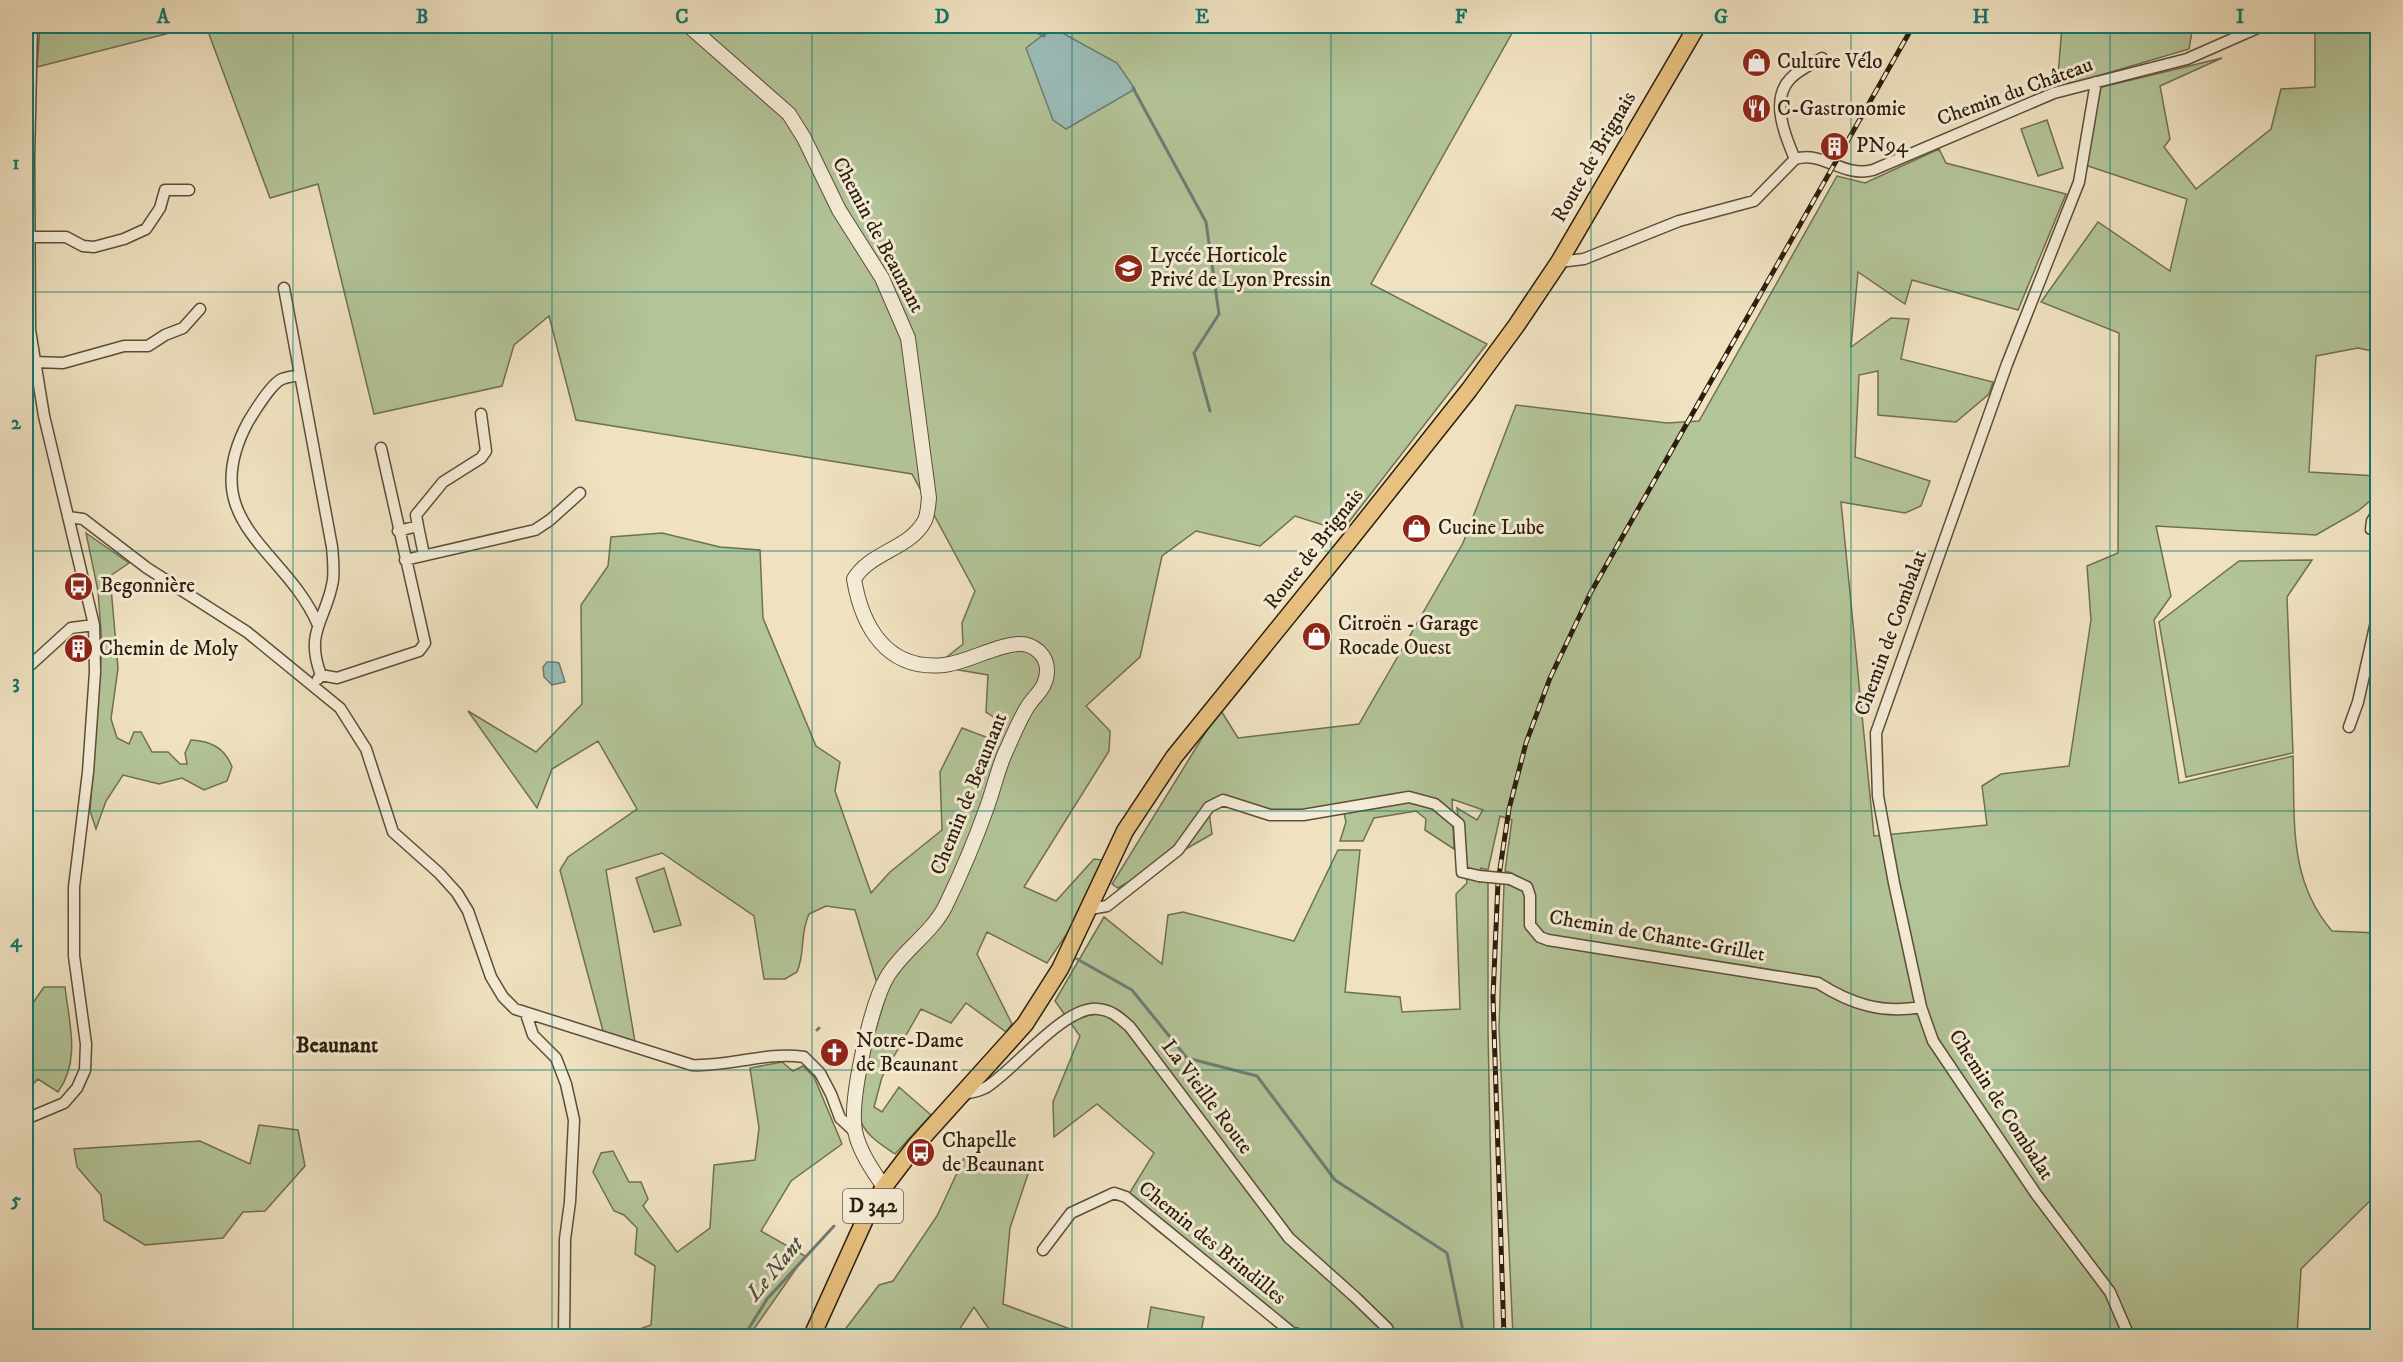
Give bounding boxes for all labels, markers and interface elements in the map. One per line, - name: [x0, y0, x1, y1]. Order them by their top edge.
- text: A: [156, 5, 171, 30]
- text: B: [416, 5, 428, 30]
- text: C: [675, 5, 689, 30]
- text: D: [935, 5, 950, 30]
- text: E: [1195, 5, 1209, 30]
- text: F: [1455, 5, 1468, 30]
- text: G: [1714, 5, 1728, 30]
- text: H: [1973, 5, 1990, 30]
- text: I: [2236, 5, 2244, 30]
- shop icon: Culture Vélo: [1740, 46, 1772, 78]
- place label: Culture Vélo: [1777, 49, 1883, 75]
- street label: Chemin du Château: [1934, 52, 2096, 132]
- street label: Route de Brignais: [1546, 87, 1642, 227]
- restaurant icon: C-Gastronomie: [1740, 93, 1772, 125]
- place label: C-Gastronomie: [1777, 96, 1906, 122]
- building icon: PN94: [1819, 130, 1851, 162]
- place label: PN94: [1856, 133, 1909, 159]
- text: 1: [12, 151, 20, 176]
- street label: Chemin de Beaunant: [826, 153, 930, 317]
- place label: Lycée Horticole Privé de Lyon Pressin: [1150, 243, 1331, 293]
- school or university icon: Lycée Horticole Privé de Lyon Pressin: [1113, 252, 1145, 284]
- text: 2: [11, 411, 22, 436]
- street label: Route de Brignais: [1259, 483, 1369, 615]
- shop icon: Cucine Lube: [1401, 512, 1433, 544]
- place label: Cucine Lube: [1438, 515, 1545, 541]
- street label: Chemin de Combalat: [1849, 546, 1933, 719]
- bus stop icon: Begonnière: [63, 570, 95, 602]
- place label: Begonnière: [100, 573, 195, 599]
- place label: Citroën - Garage Rocade Ouest: [1338, 611, 1479, 661]
- shop icon: Citroën - Garage Rocade Ouest: [1301, 620, 1333, 652]
- building icon: Chemin de Moly: [62, 633, 94, 665]
- place label: Chemin de Moly: [99, 636, 239, 662]
- text: 3: [12, 670, 20, 695]
- street label: Chemin de Beaunant: [925, 709, 1013, 879]
- street label: Chemin de Chante-Grillet: [1547, 904, 1767, 968]
- text: 4: [10, 929, 23, 954]
- street label: Chemin de Combalat: [1943, 1025, 2060, 1185]
- place label: Notre-Dame de Beaunant: [856, 1028, 964, 1078]
- district label: Beaunant: [296, 1032, 378, 1059]
- street label: La Vieille Route: [1156, 1035, 1259, 1160]
- church icon: Notre-Dame de Beaunant: [819, 1037, 851, 1069]
- place label: Chapelle de Beaunant: [942, 1128, 1044, 1178]
- bus stop icon: Chapelle de Beaunant: [905, 1137, 937, 1169]
- street label: Chemin des Brindilles: [1133, 1175, 1291, 1311]
- text: 5: [10, 1188, 21, 1213]
- road number: D 342: [843, 1189, 903, 1223]
- water label: Le Nant: [739, 1231, 810, 1308]

